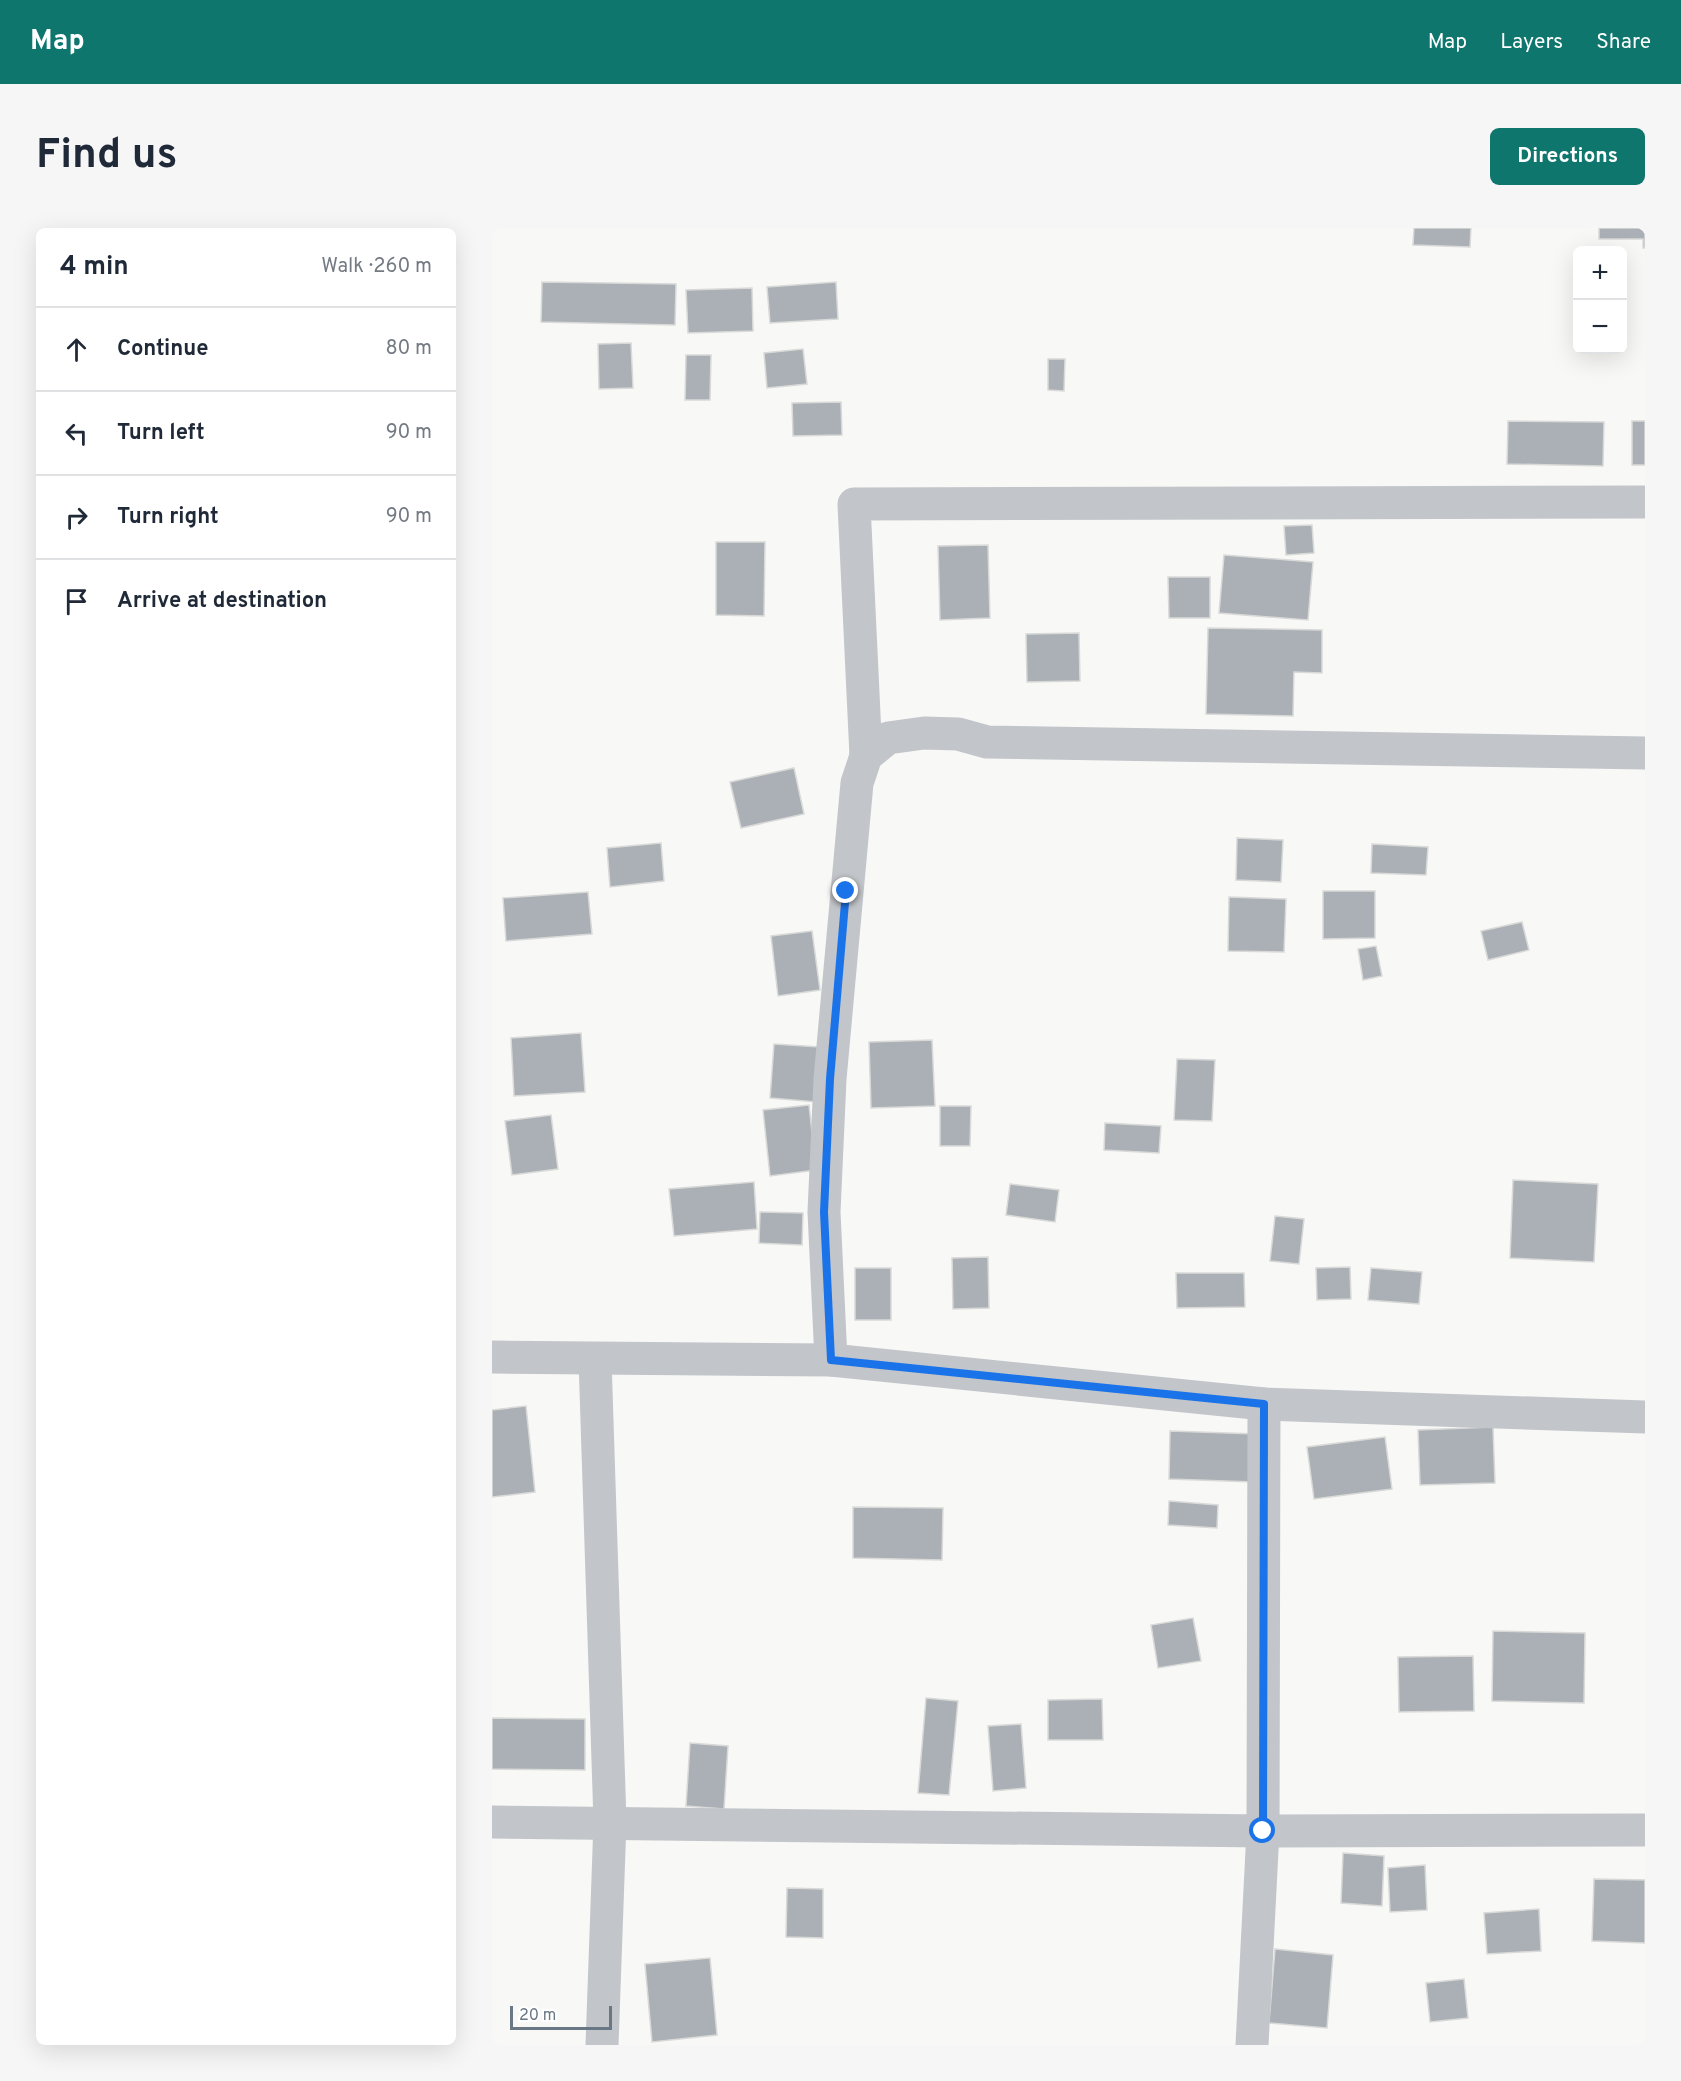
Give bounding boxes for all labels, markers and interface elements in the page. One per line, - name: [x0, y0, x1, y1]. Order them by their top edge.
- text: Map: [30, 24, 85, 60]
- text: Map: [1428, 29, 1467, 56]
- text: Layers: [1500, 29, 1563, 56]
- text: Share: [1596, 29, 1651, 56]
- button: Directions: [1490, 128, 1645, 185]
- text: Find us: [36, 130, 177, 183]
- map controls: [1573, 246, 1627, 354]
- button: +: [1573, 246, 1627, 300]
- text: 4 min: [60, 251, 129, 284]
- text: Walk · 260 m: [321, 254, 432, 280]
- button: −: [1573, 300, 1627, 354]
- icon: ahead: [60, 333, 93, 366]
- text: Continue: [117, 336, 208, 363]
- text: 80 m: [386, 336, 432, 362]
- icon: left: [60, 417, 93, 450]
- text: Turn left: [117, 420, 205, 447]
- text: 90 m: [386, 420, 432, 446]
- icon: right: [60, 501, 93, 534]
- text: Turn right: [117, 504, 219, 531]
- text: 90 m: [386, 504, 432, 530]
- icon: arrive: [60, 585, 93, 618]
- text: Arrive at destination: [117, 588, 327, 615]
- route end: [832, 877, 858, 903]
- route start: [1249, 1817, 1275, 1843]
- scale bar: [510, 2003, 612, 2030]
- text: 20 m: [519, 2006, 556, 2026]

